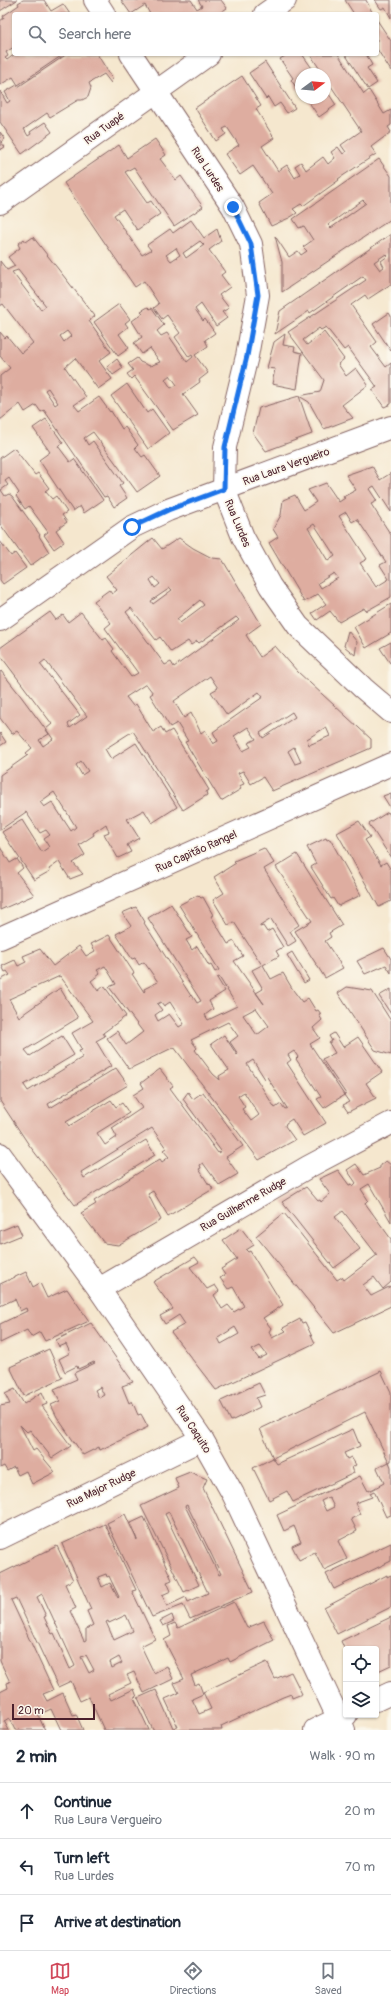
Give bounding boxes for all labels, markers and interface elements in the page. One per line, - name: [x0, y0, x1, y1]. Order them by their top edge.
- search box: [12, 12, 379, 56]
- icon: search: [26, 23, 48, 45]
- text: Search here: [58, 25, 131, 44]
- north arrow: [295, 68, 331, 104]
- street label: Rua Tuapé: [82, 109, 127, 147]
- street label: Rua Lurdes: [188, 144, 227, 194]
- route end: [224, 198, 242, 216]
- street label: Rua Laura Vergueiro: [241, 445, 331, 488]
- street label: Rua Lurdes: [222, 497, 253, 549]
- route start: [123, 518, 141, 536]
- street label: Rua Capitão Rangel: [153, 828, 239, 875]
- street label: Rua Guilherme Rudge: [198, 1174, 289, 1234]
- street label: Rua Caquito: [173, 1403, 214, 1456]
- street label: Rua Major Rudge: [64, 1466, 138, 1511]
- map controls: [343, 1646, 379, 1718]
- button: locate: [343, 1646, 379, 1682]
- button: layers: [343, 1682, 379, 1718]
- scale bar: [12, 1702, 95, 1721]
- text: 20 m: [18, 1704, 44, 1717]
- text: 2 min: [16, 1746, 57, 1767]
- text: Walk · 90 m: [310, 1748, 375, 1764]
- text: Continue: [54, 1793, 112, 1812]
- icon: ahead: [16, 1800, 38, 1822]
- text: 20 m: [344, 1803, 375, 1819]
- text: Rua Laura Vergueiro: [54, 1812, 162, 1828]
- text: Turn left: [54, 1849, 110, 1868]
- icon: left: [16, 1856, 38, 1878]
- text: 70 m: [345, 1859, 375, 1875]
- text: Rua Lurdes: [54, 1868, 114, 1884]
- icon: arrive: [16, 1912, 38, 1934]
- text: Arrive at destination: [54, 1913, 181, 1932]
- tab: Map: [49, 1960, 71, 1997]
- tab: Directions: [169, 1960, 216, 1997]
- tab: Saved: [315, 1960, 342, 1997]

